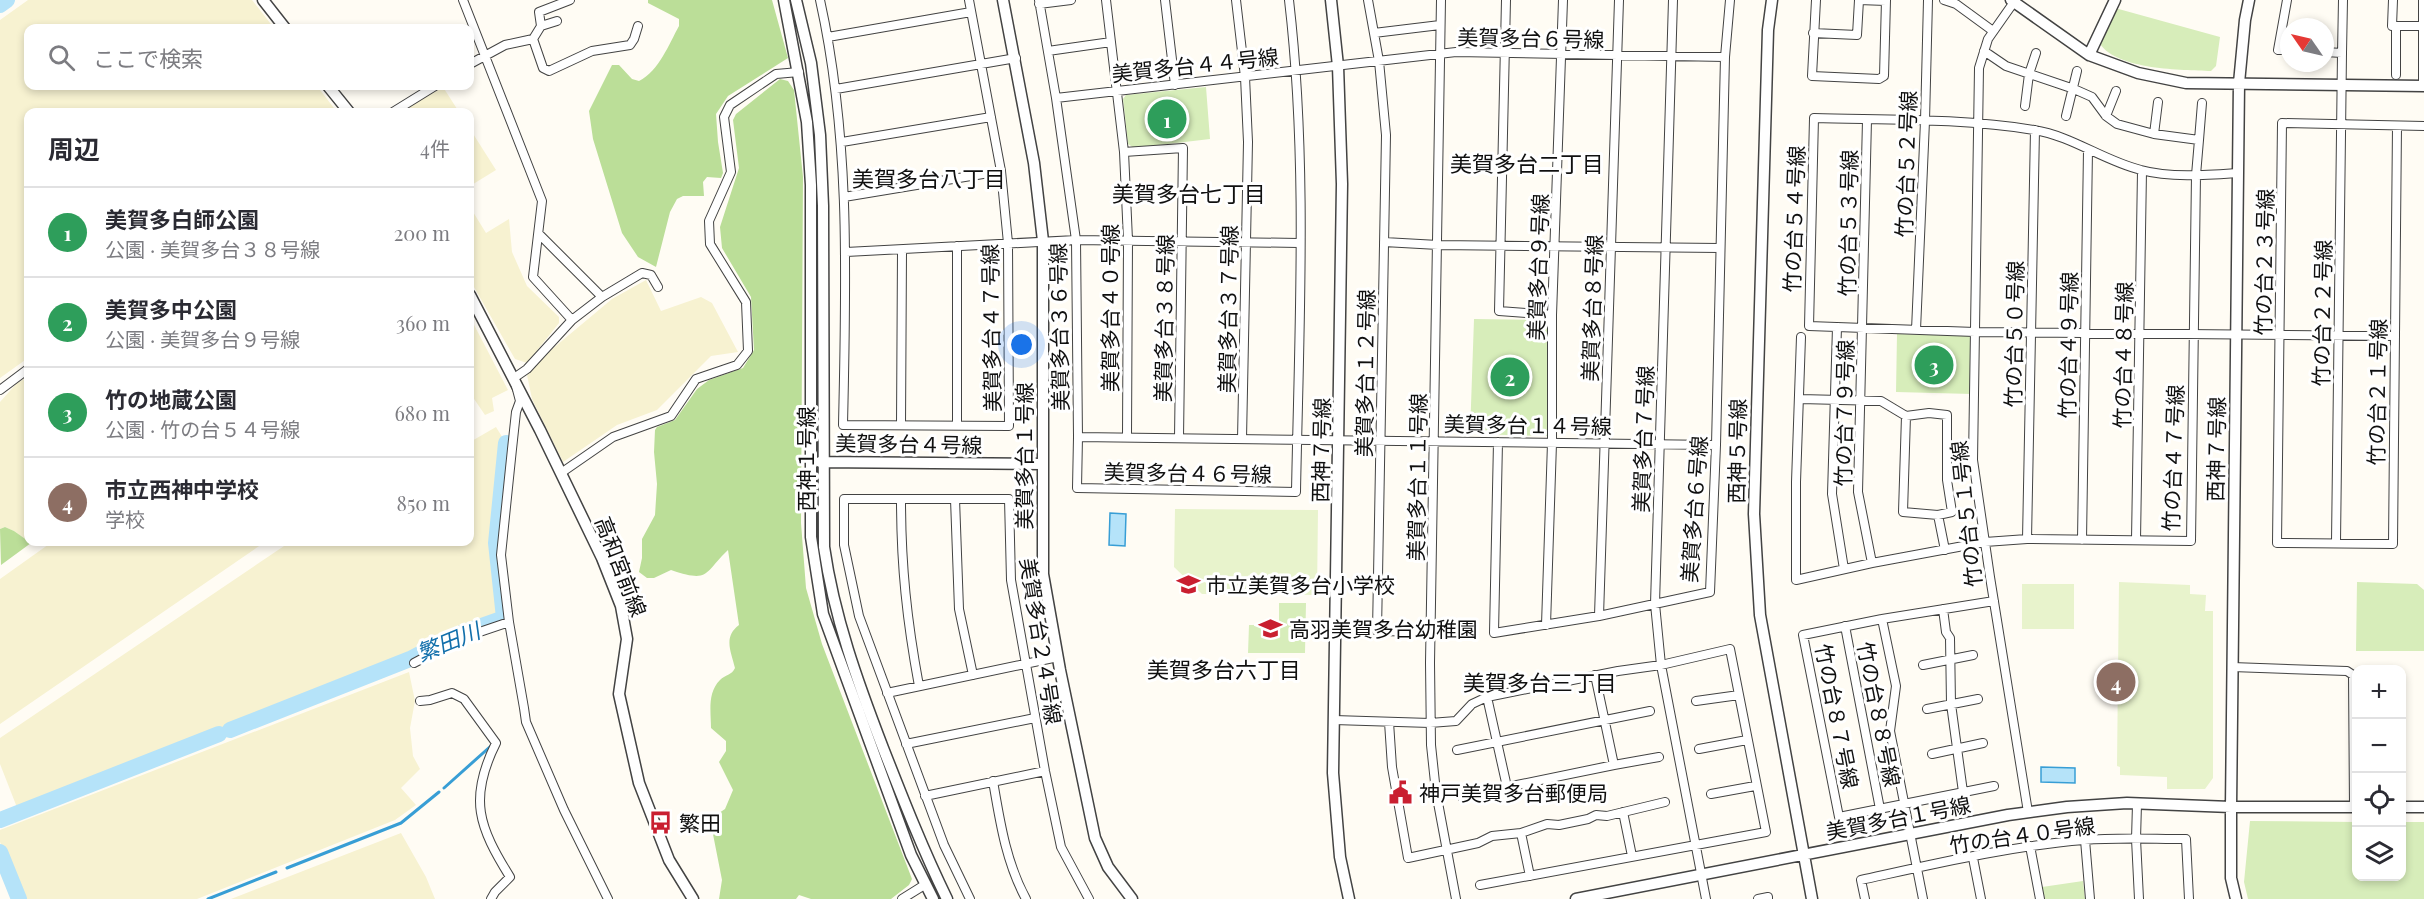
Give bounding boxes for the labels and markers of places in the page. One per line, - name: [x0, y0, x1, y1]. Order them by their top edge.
- pin: 1: [1148, 96, 1186, 142]
- pin: 3: [1914, 342, 1954, 388]
- pin: 2: [1490, 354, 1530, 400]
- place label: 市立美賀多台小学校: [1206, 570, 1395, 598]
- school or university icon: 市立美賀多台小学校: [1175, 571, 1201, 597]
- place label: 高羽美賀多台幼稚園: [1289, 614, 1478, 642]
- school or university icon: 高羽美賀多台幼稚園: [1258, 615, 1284, 641]
- pin: 4: [2096, 660, 2136, 704]
- place label: 神戸美賀多台郵便局: [1419, 778, 1608, 806]
- public building icon: 神戸美賀多台郵便局: [1388, 779, 1414, 805]
- place label: 繁田: [679, 808, 721, 836]
- bus stop icon: 繁田: [648, 809, 674, 835]

